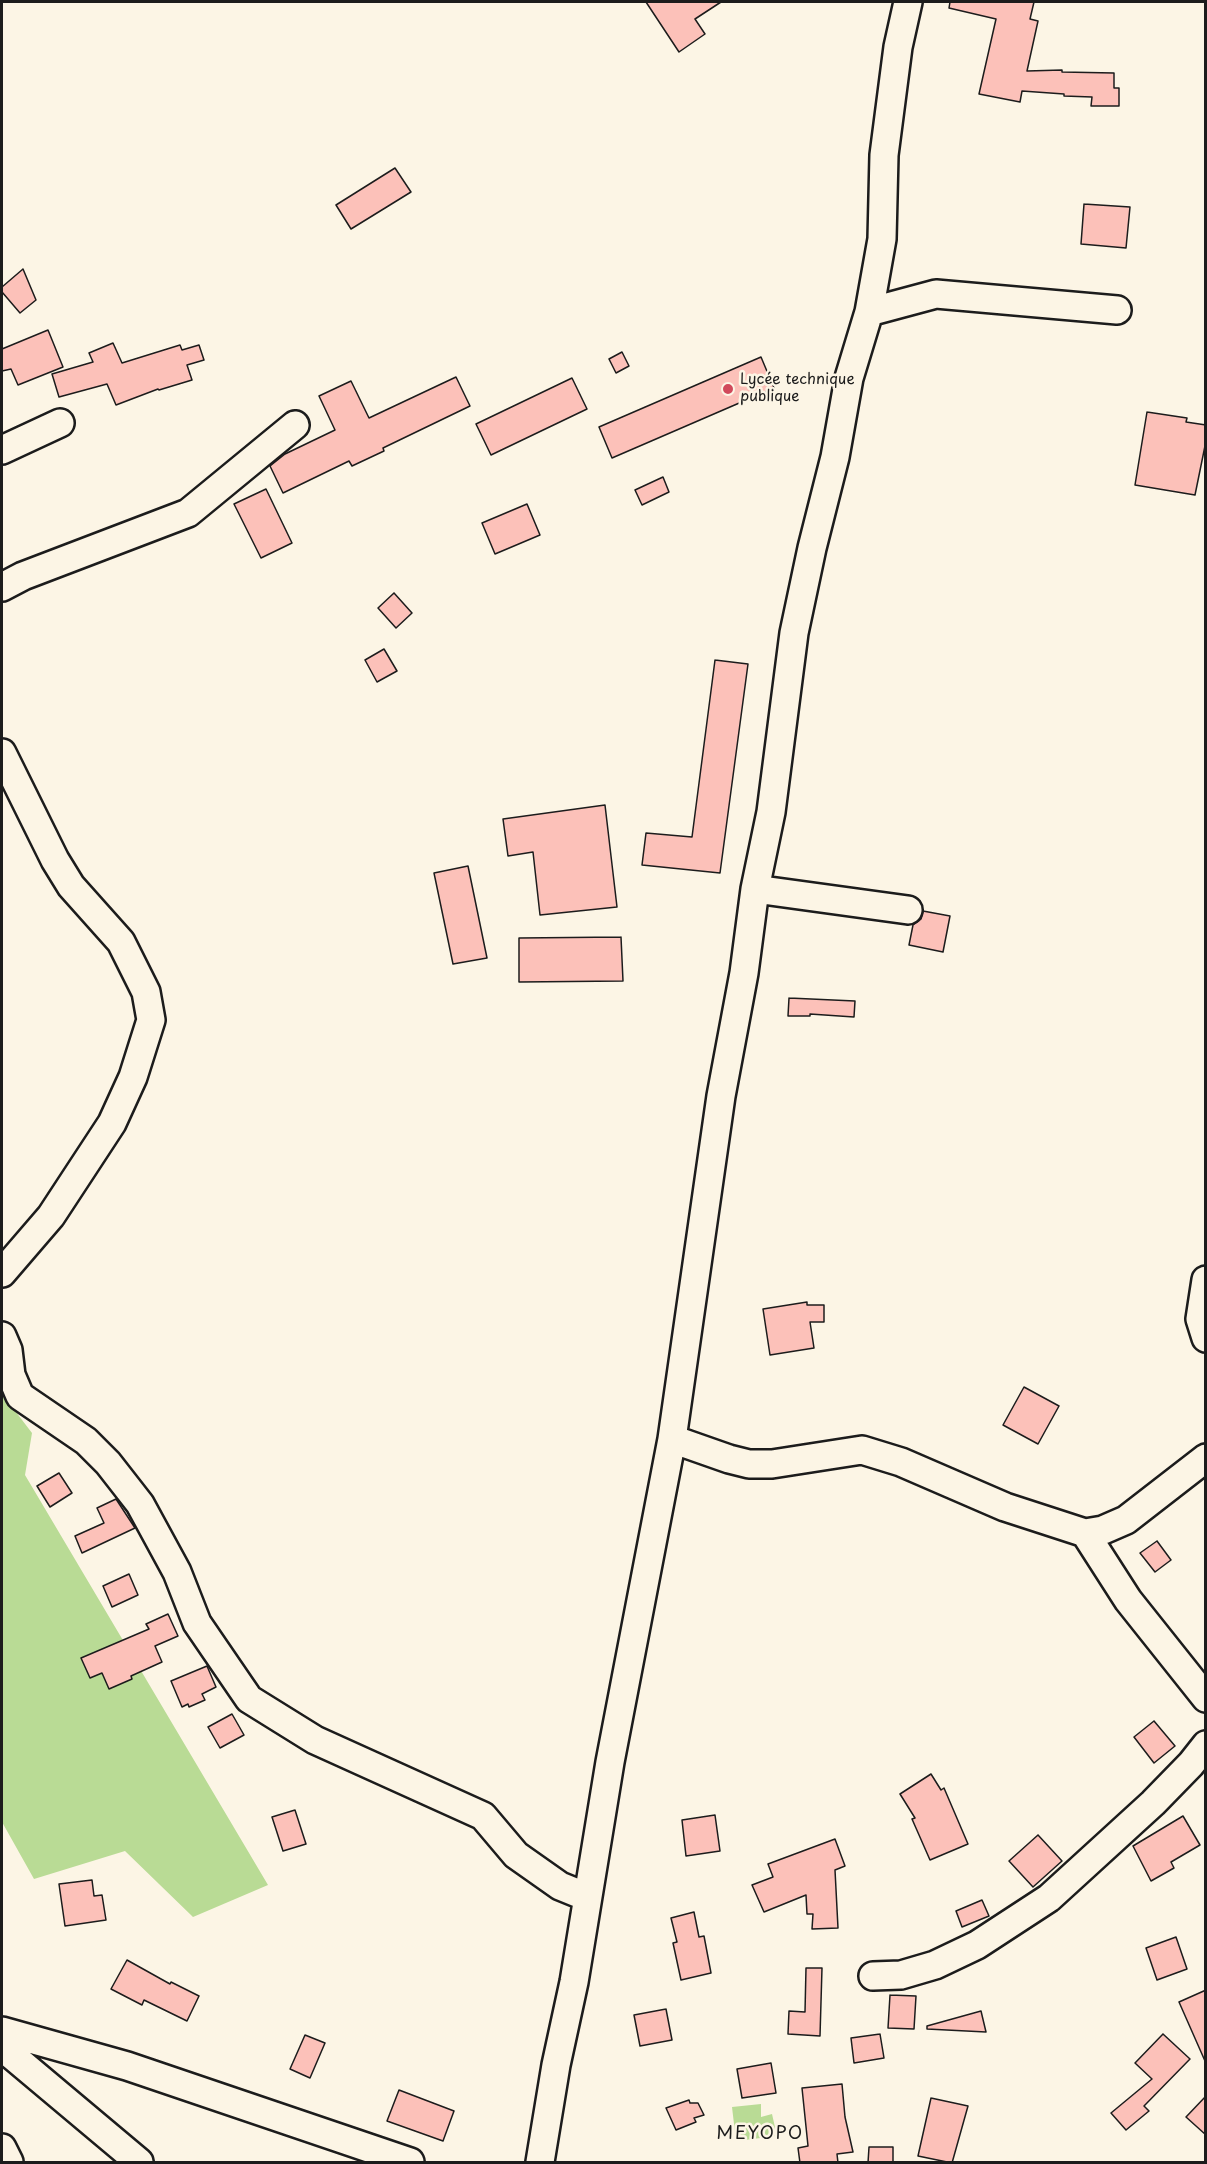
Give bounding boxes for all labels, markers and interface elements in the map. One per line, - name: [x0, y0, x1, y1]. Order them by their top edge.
- place label: Lycée technique publique: [740, 371, 855, 406]
- marker: Lycée technique publique: [721, 382, 735, 396]
- district label: MEYOPO: [716, 2123, 804, 2145]

